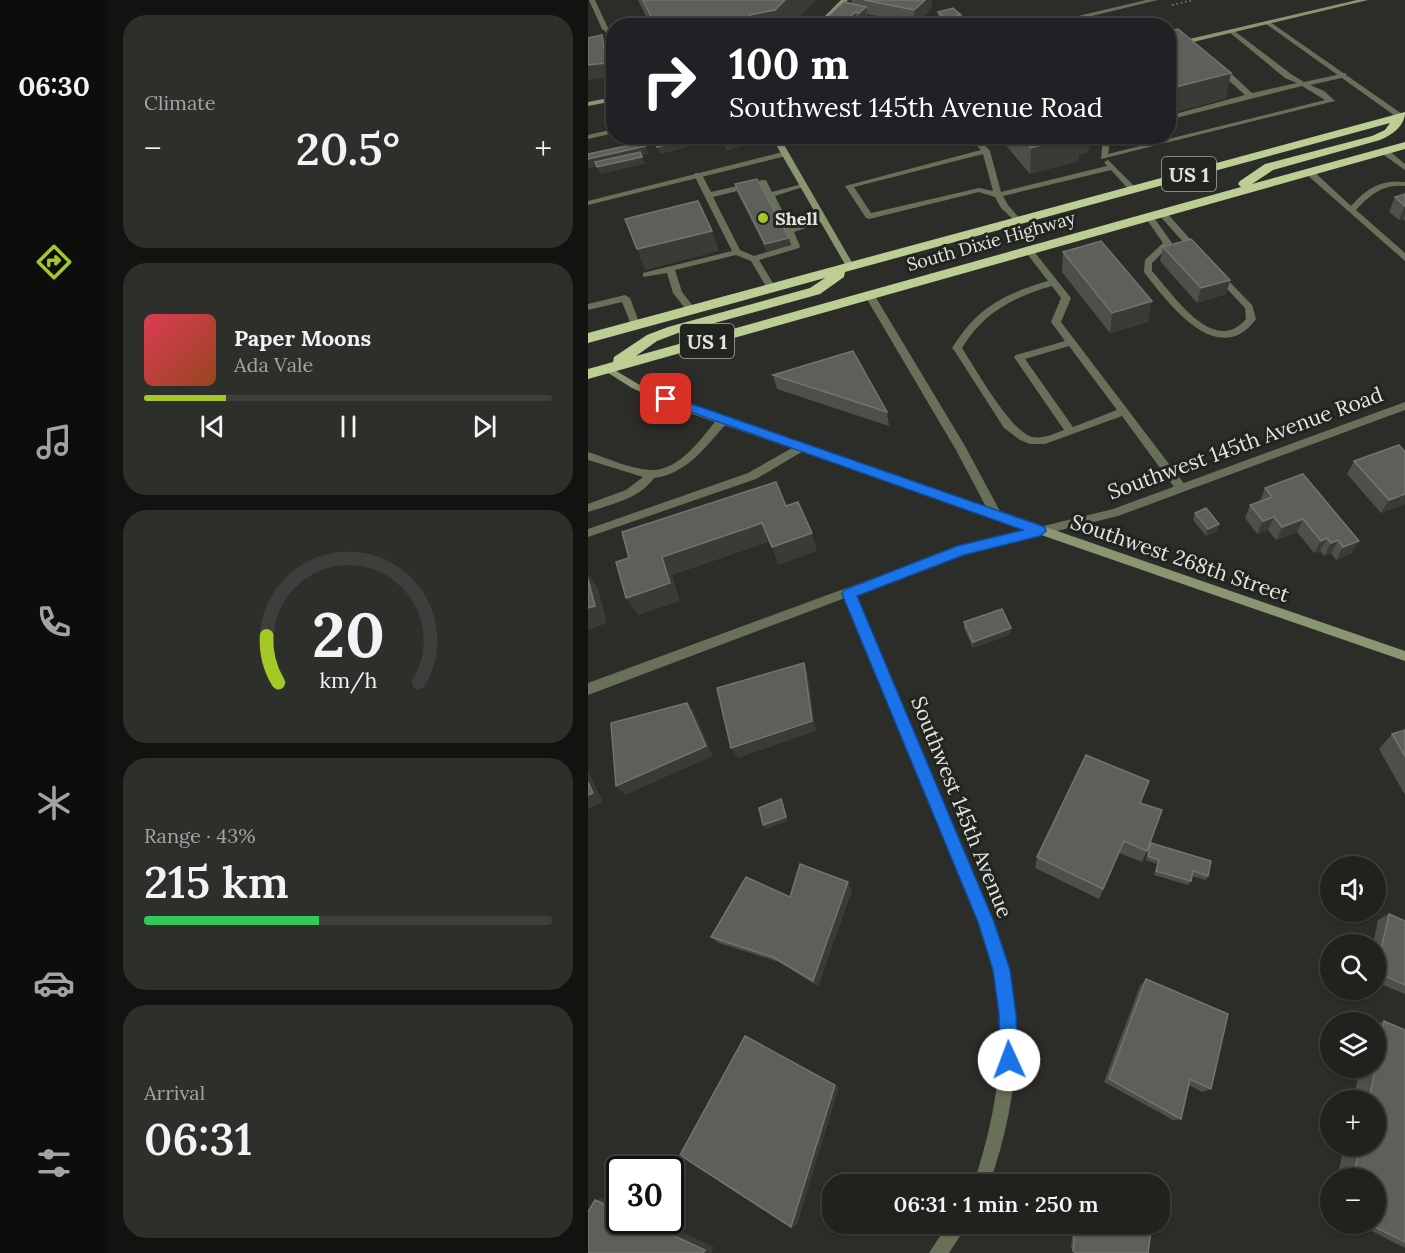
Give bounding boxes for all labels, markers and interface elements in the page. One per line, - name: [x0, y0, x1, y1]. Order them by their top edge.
- text: 100 m: [729, 37, 849, 91]
- icon: right: [630, 42, 708, 120]
- text: 06:30: [18, 69, 90, 103]
- text: Climate: [144, 90, 216, 115]
- text: Southwest 145th Avenue Road: [729, 90, 1103, 124]
- text: 20.5°: [296, 120, 400, 177]
- text: −: [144, 127, 162, 169]
- text: +: [535, 127, 552, 169]
- road number: US 1: [1162, 157, 1216, 191]
- street label: South Dixie Highway: [904, 206, 1078, 276]
- place label: Shell: [775, 207, 818, 230]
- marker: Shell: [756, 211, 770, 225]
- icon: directions: [33, 241, 75, 283]
- text: Paper Moons: [234, 324, 371, 352]
- road number: US 1: [680, 324, 734, 358]
- text: Ada Vale: [234, 352, 313, 377]
- pin: [640, 373, 691, 424]
- street label: Southwest 145th Avenue Road: [1104, 381, 1386, 505]
- icon: arrive: [649, 382, 682, 415]
- icon: previous: [196, 410, 229, 443]
- icon: pause: [332, 410, 365, 443]
- icon: next: [468, 410, 501, 443]
- icon: music: [33, 421, 75, 463]
- street label: Southwest 268th Street: [1067, 508, 1294, 608]
- text: 20: [312, 595, 384, 675]
- icon: phone: [33, 601, 75, 643]
- text: km/h: [319, 667, 377, 695]
- street label: Southwest 145th Avenue: [905, 692, 1019, 922]
- icon: climate: [33, 782, 75, 824]
- text: Range · 43%: [144, 823, 256, 848]
- text: 215 km: [144, 853, 289, 910]
- map controls: [1320, 856, 1386, 1234]
- button: sound: [1320, 856, 1386, 922]
- button: search: [1320, 934, 1386, 1000]
- icon: car: [33, 962, 75, 1004]
- button: layers: [1320, 1012, 1386, 1078]
- position arrow: [977, 1028, 1041, 1092]
- text: Arrival: [144, 1080, 205, 1105]
- button: +: [1320, 1090, 1386, 1156]
- text: 06:31: [144, 1110, 252, 1167]
- icon: filters: [33, 1142, 75, 1184]
- speed limit sign: 30: [606, 1156, 684, 1234]
- button: −: [1320, 1168, 1386, 1234]
- text: 06:31 · 1 min · 250 m: [894, 1190, 1098, 1218]

